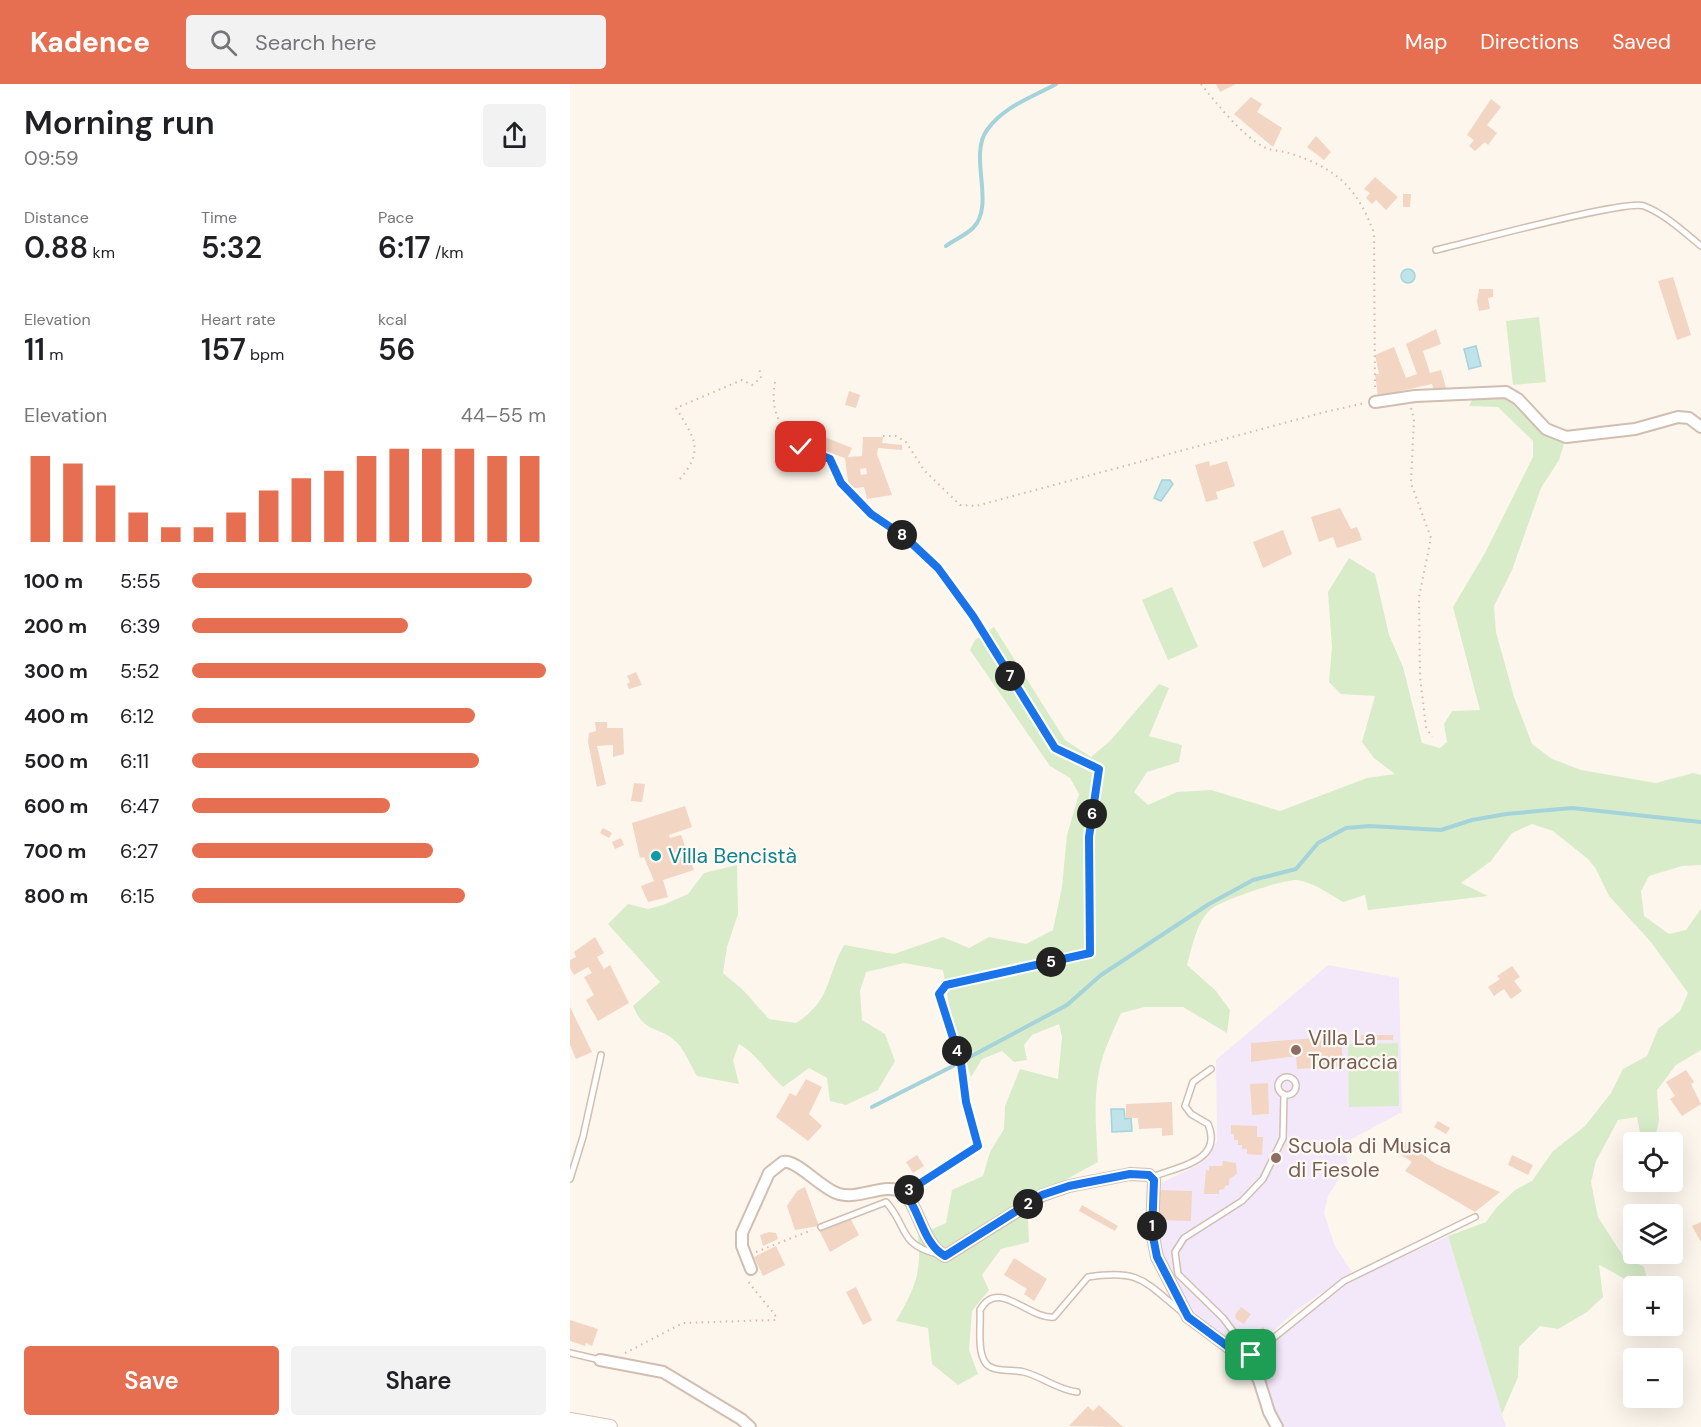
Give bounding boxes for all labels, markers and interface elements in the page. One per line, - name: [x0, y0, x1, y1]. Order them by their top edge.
- search box: [186, 15, 606, 69]
- text: Kadence: [30, 24, 150, 61]
- icon: search: [207, 26, 240, 59]
- text: Search here: [255, 28, 376, 57]
- text: Map: [1405, 28, 1447, 56]
- text: Directions: [1480, 28, 1579, 56]
- text: Saved: [1612, 28, 1671, 56]
- text: Morning run: [24, 101, 215, 144]
- button: share: [483, 104, 546, 167]
- text: 09:59: [24, 145, 78, 171]
- text: Distance: [24, 207, 89, 228]
- text: Time: [201, 207, 237, 228]
- text: Pace: [378, 207, 414, 228]
- text: 0.88: [24, 228, 88, 267]
- text: 5:32: [201, 228, 262, 267]
- text: 6:17: [378, 228, 431, 267]
- text: km: [88, 242, 115, 263]
- text: /km: [431, 242, 464, 263]
- text: Elevation: [24, 309, 91, 330]
- text: Heart rate: [201, 309, 276, 330]
- text: kcal: [378, 309, 407, 330]
- text: 11: [24, 330, 45, 369]
- text: 157: [201, 330, 246, 369]
- text: 56: [378, 330, 416, 369]
- text: m: [45, 344, 63, 365]
- text: bpm: [246, 344, 284, 365]
- text: Elevation: [24, 402, 107, 428]
- text: 44–55 m: [461, 402, 546, 428]
- pin: [775, 421, 826, 472]
- icon: check: [784, 430, 817, 463]
- pin: 8: [887, 520, 917, 550]
- text: 8: [897, 524, 907, 545]
- text: 100 m: [24, 568, 83, 594]
- text: 5:55: [120, 568, 161, 594]
- text: 200 m: [24, 613, 87, 639]
- text: 6:39: [120, 613, 160, 639]
- text: 300 m: [24, 658, 88, 684]
- text: 5:52: [120, 658, 160, 684]
- pin: 7: [995, 661, 1025, 691]
- text: 7: [1006, 665, 1014, 686]
- text: 400 m: [24, 703, 89, 729]
- text: 6:12: [120, 703, 154, 729]
- text: 500 m: [24, 748, 88, 774]
- text: 6:11: [120, 748, 149, 774]
- text: 600 m: [24, 793, 88, 819]
- text: 6:47: [120, 793, 159, 819]
- pin: 6: [1077, 799, 1107, 829]
- text: 6: [1087, 803, 1097, 824]
- text: 700 m: [24, 838, 86, 864]
- text: 6:27: [120, 838, 158, 864]
- place label: Villa Bencistà: [668, 842, 797, 870]
- marker: Villa Bencistà: [649, 849, 663, 863]
- text: 800 m: [24, 883, 88, 909]
- text: 6:15: [120, 883, 155, 909]
- pin: 5: [1036, 947, 1066, 977]
- text: 5: [1046, 951, 1056, 972]
- place label: Villa La Torraccia: [1308, 1024, 1398, 1076]
- pin: 4: [942, 1036, 972, 1066]
- text: 4: [952, 1040, 962, 1061]
- marker: Villa La Torraccia: [1289, 1043, 1303, 1057]
- place label: Scuola di Musica di Fiesole: [1288, 1132, 1451, 1184]
- map controls: [1623, 1132, 1683, 1408]
- button: locate: [1623, 1132, 1683, 1192]
- marker: Scuola di Musica di Fiesole: [1269, 1151, 1283, 1165]
- pin: 3: [894, 1175, 924, 1205]
- text: 3: [904, 1179, 914, 1200]
- pin: 2: [1013, 1189, 1043, 1219]
- text: 2: [1023, 1193, 1033, 1214]
- button: layers: [1623, 1204, 1683, 1264]
- pin: 1: [1137, 1211, 1167, 1241]
- text: 1: [1149, 1215, 1155, 1236]
- button: +: [1623, 1276, 1683, 1336]
- pin: [1225, 1329, 1276, 1380]
- icon: arrive: [1234, 1338, 1267, 1371]
- button: Save: [24, 1346, 279, 1415]
- button: Share: [291, 1346, 546, 1415]
- button: −: [1623, 1348, 1683, 1408]

